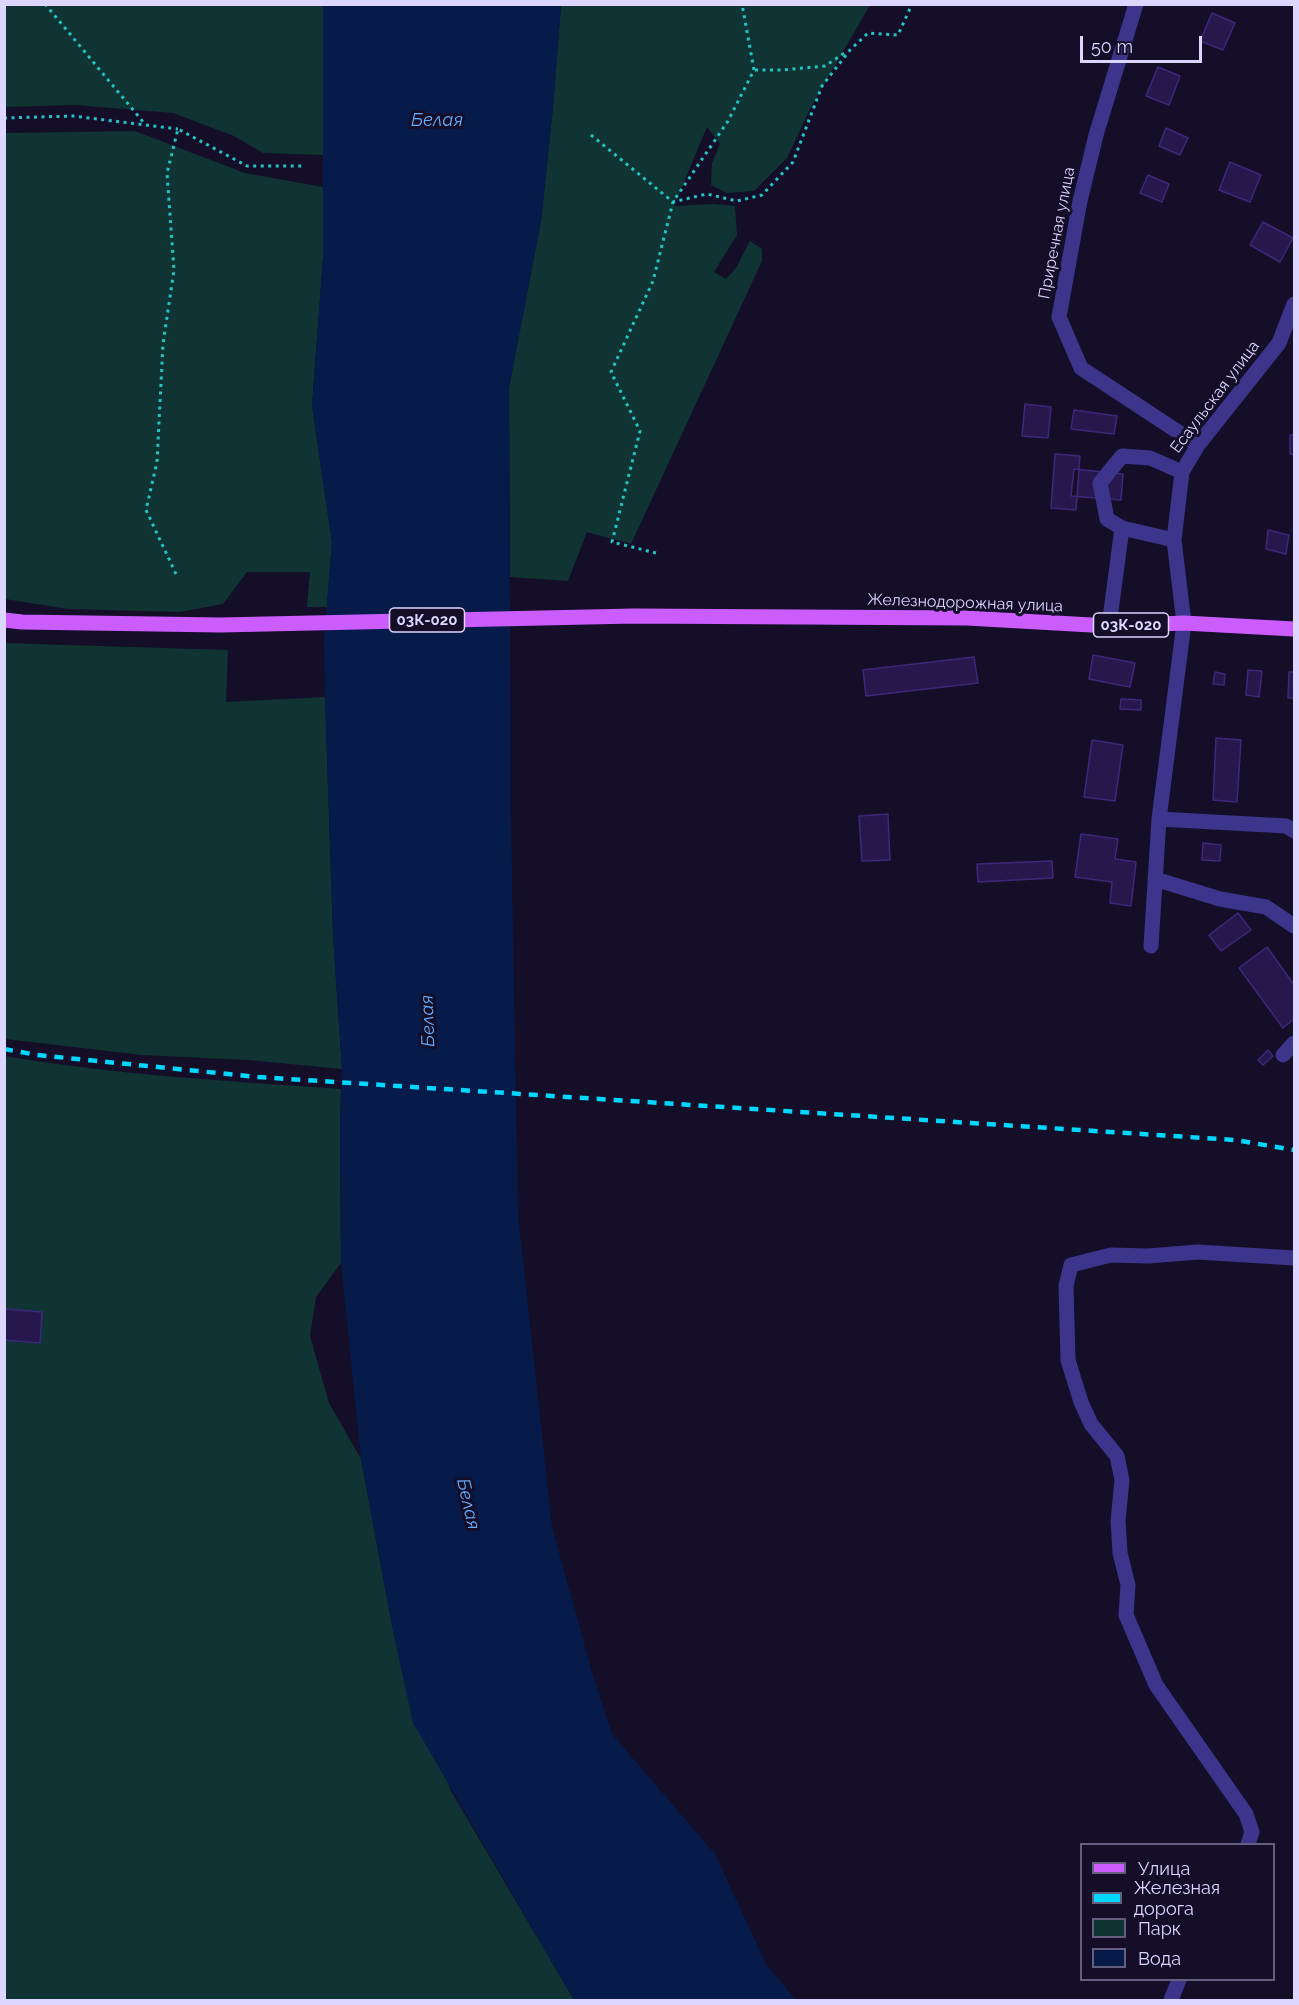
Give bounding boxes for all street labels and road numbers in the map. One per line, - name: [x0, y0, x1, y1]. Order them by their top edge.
- street label: Приречная улица: [1035, 165, 1079, 301]
- street label: Есаульская улица: [1166, 337, 1264, 457]
- street label: Железнодорожная улица: [867, 590, 1063, 616]
- road number: 03К-020: [390, 608, 464, 632]
- road number: 03К-020: [1094, 613, 1168, 637]

